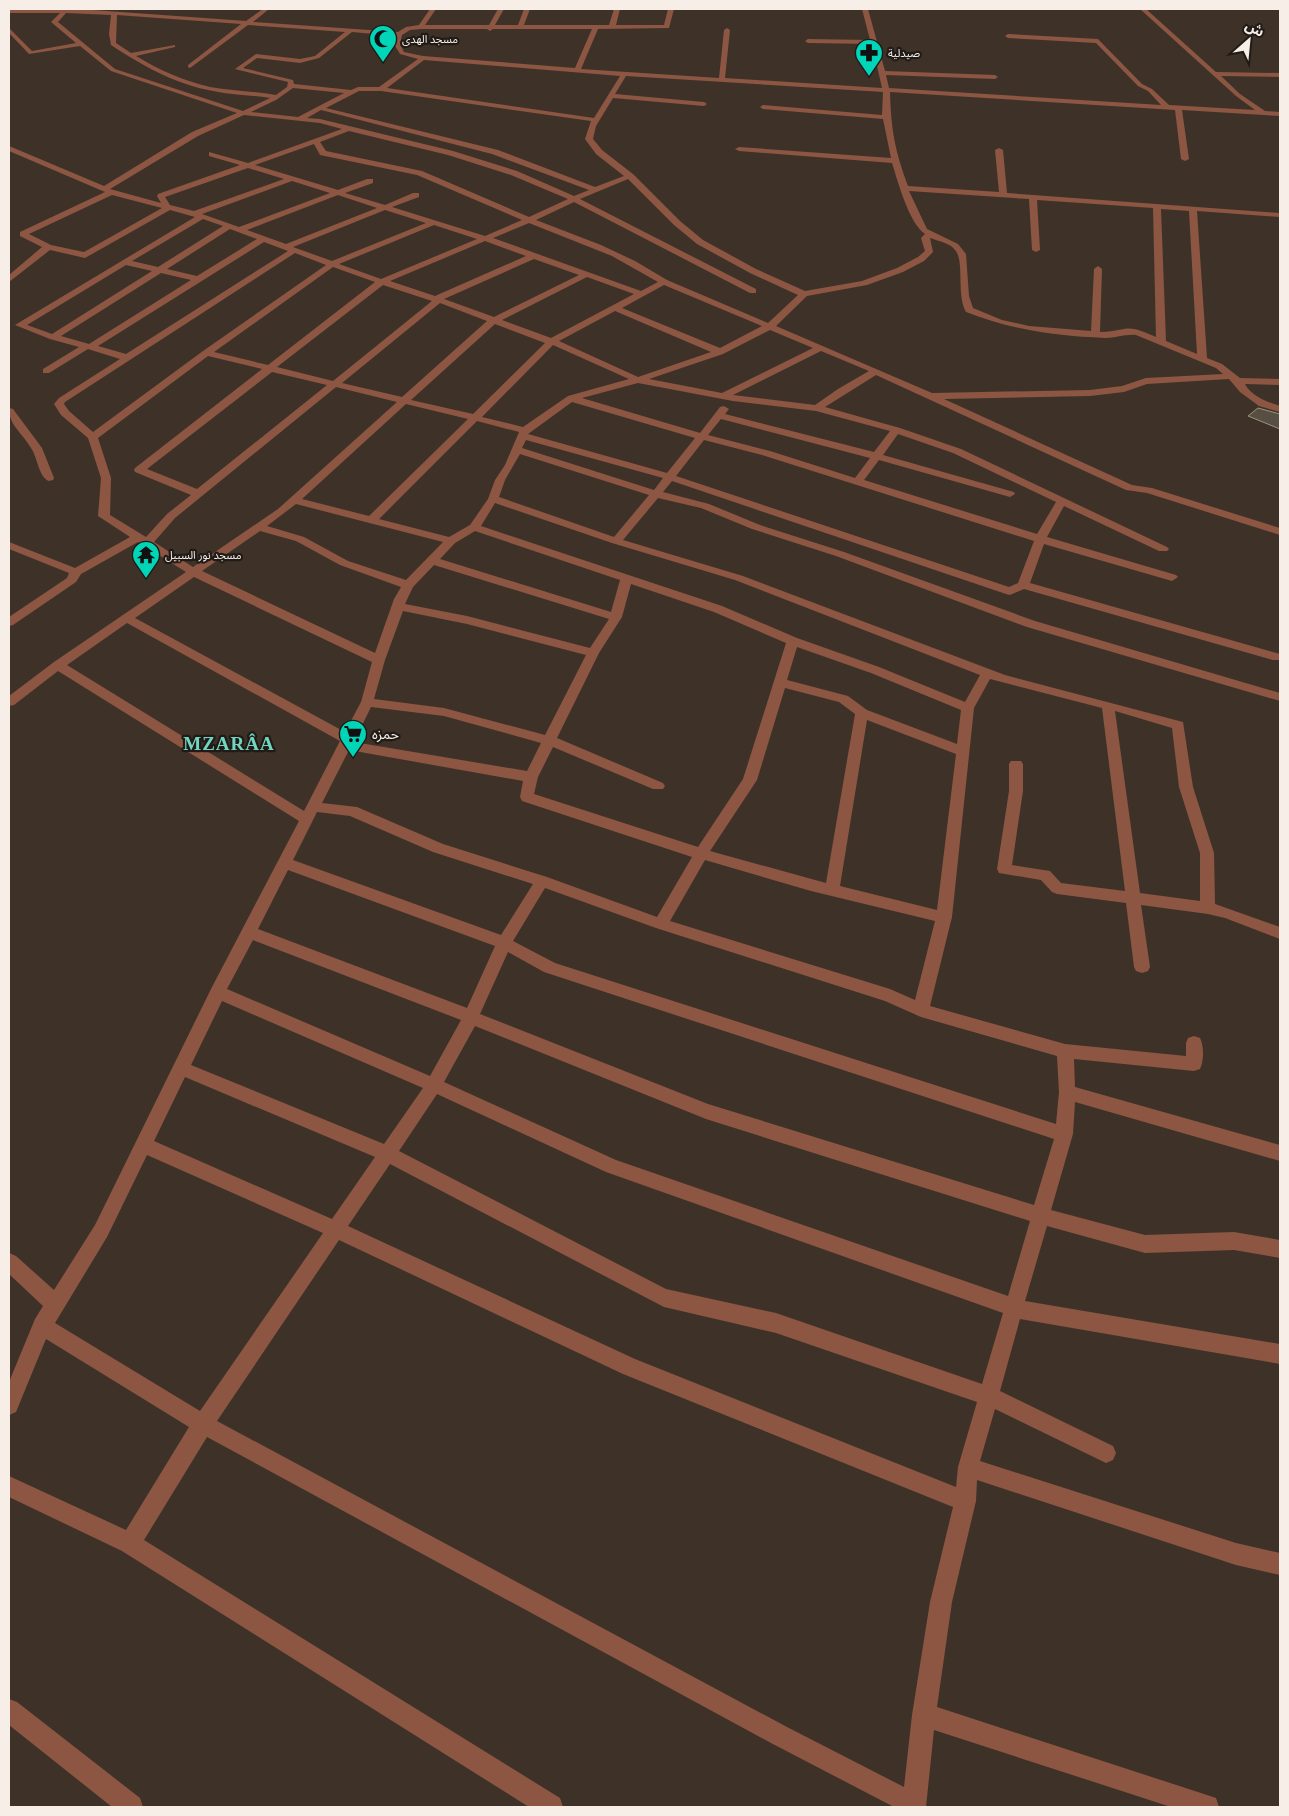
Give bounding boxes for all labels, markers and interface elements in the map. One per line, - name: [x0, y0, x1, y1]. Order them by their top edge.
- north arrow: [1224, 15, 1274, 65]
- text: ش: [1243, 18, 1267, 40]
- mosque icon: مسجد الهدى: [368, 24, 398, 63]
- place label: مسجد الهدى: [402, 33, 458, 46]
- pharmacy icon: صيدلية: [854, 38, 884, 77]
- place label: صيدلية: [888, 47, 920, 60]
- temple icon: مسجد نور السبيل: [131, 540, 161, 579]
- place label: مسجد نور السبيل: [165, 549, 242, 562]
- supermarket icon: حمزه: [338, 719, 368, 758]
- place label: حمزه: [372, 727, 399, 743]
- district label: MZARÂA: [183, 733, 275, 754]

